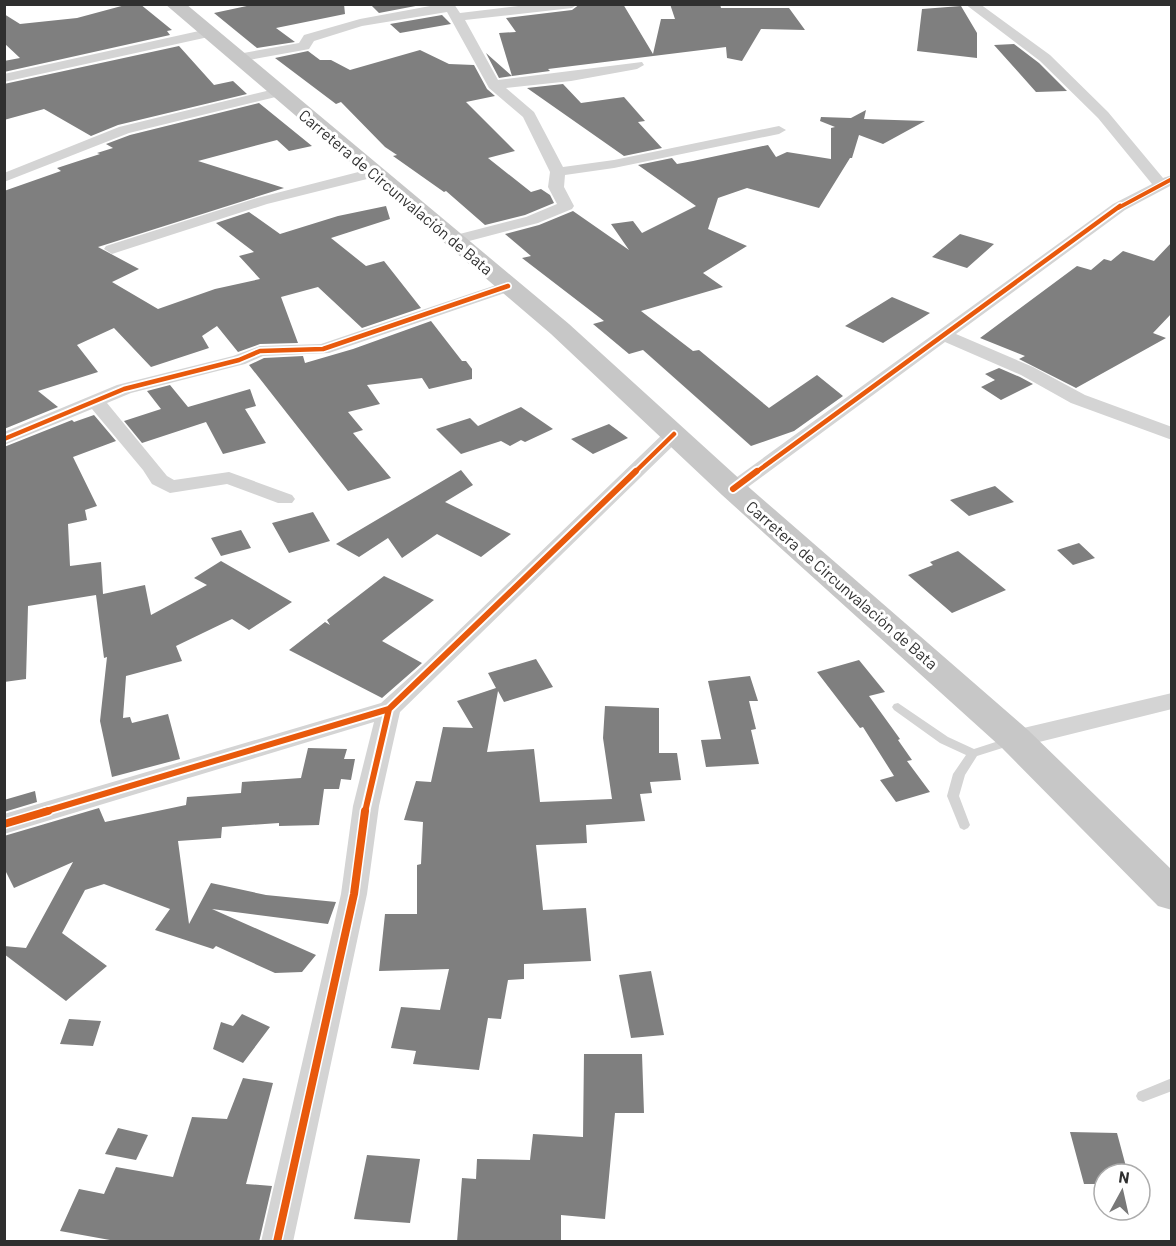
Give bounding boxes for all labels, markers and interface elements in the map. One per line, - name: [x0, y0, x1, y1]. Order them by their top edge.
- street label: Carretera de Circunvalación de Bata: [296, 105, 497, 278]
- street label: Carretera de Circunvalación de Bata: [743, 496, 942, 673]
- north arrow: [1092, 1162, 1152, 1222]
- text: N: [1118, 1167, 1131, 1187]

